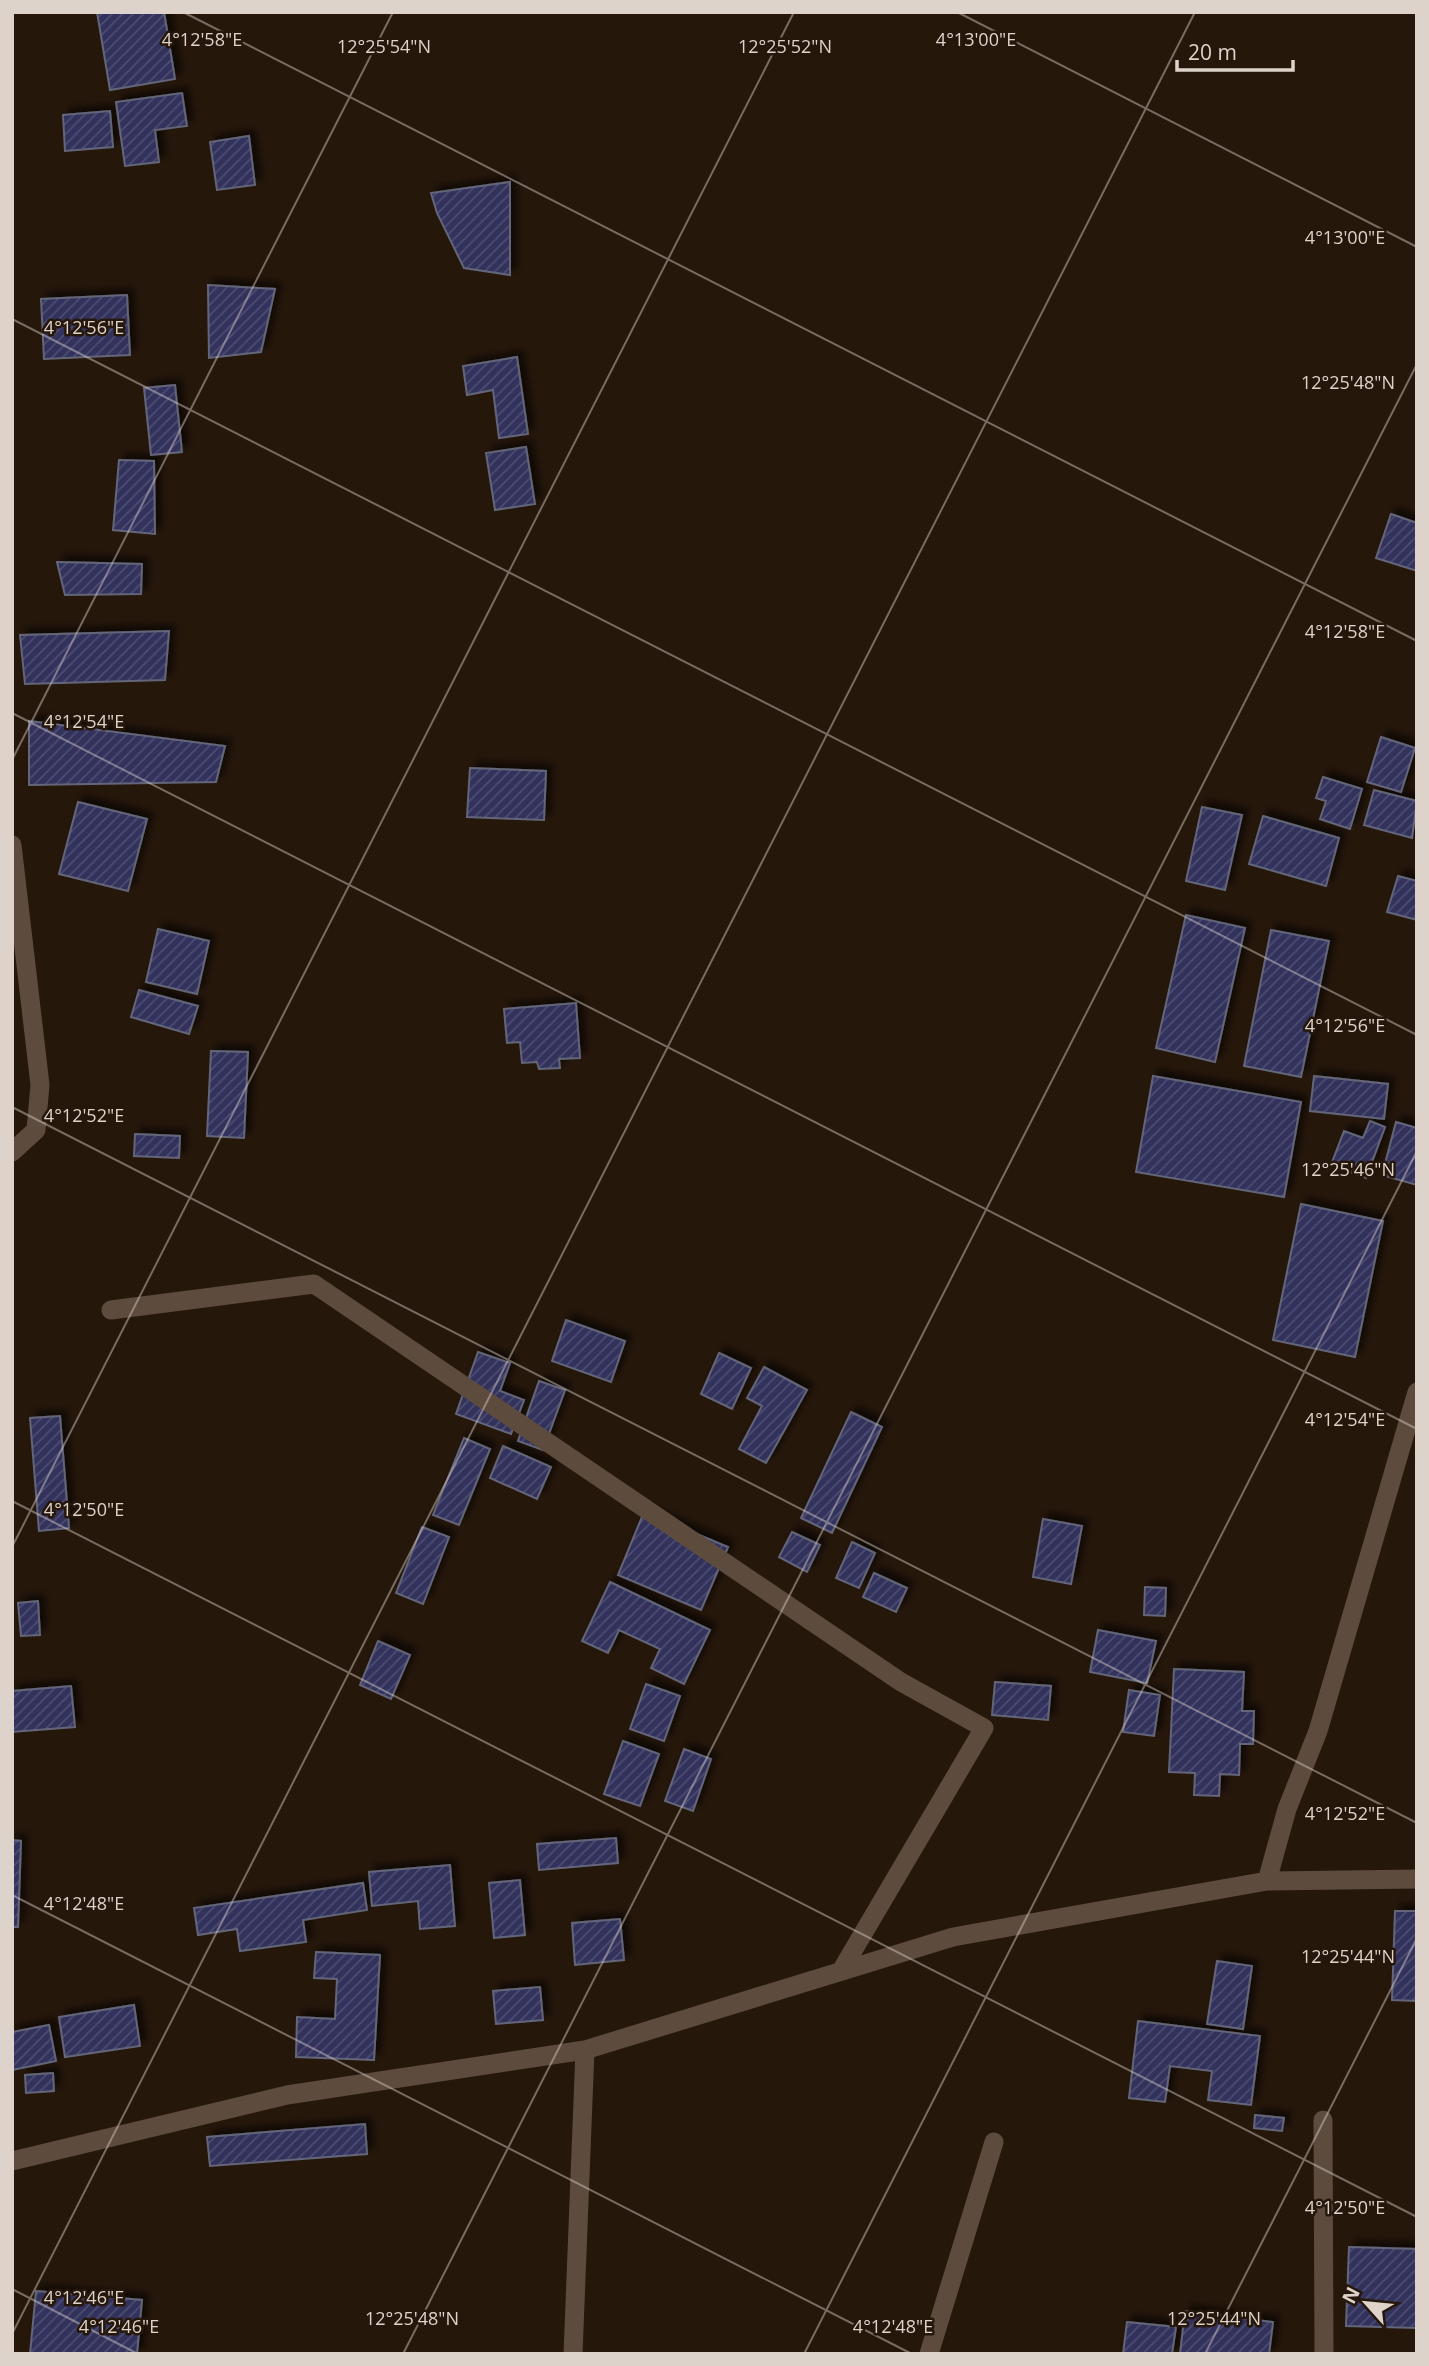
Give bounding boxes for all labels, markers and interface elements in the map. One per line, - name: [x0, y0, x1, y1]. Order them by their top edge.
- text: 4°12'58"E: [162, 27, 242, 51]
- text: 4°13'00"E: [936, 27, 1016, 51]
- scale bar: [1177, 28, 1292, 72]
- text: 12°25'54"N: [337, 34, 431, 58]
- text: 12°25'52"N: [738, 34, 832, 58]
- text: 20 m: [1188, 38, 1237, 66]
- text: 4°13'00"E: [1305, 225, 1385, 249]
- text: 4°12'56"E: [44, 315, 124, 339]
- text: 12°25'48"N: [1301, 370, 1395, 394]
- text: 4°12'58"E: [1305, 619, 1385, 643]
- text: 4°12'54"E: [44, 709, 124, 733]
- text: 4°12'56"E: [1305, 1013, 1385, 1037]
- text: 4°12'52"E: [44, 1103, 124, 1127]
- text: 12°25'46"N: [1301, 1157, 1395, 1181]
- text: 4°12'54"E: [1305, 1407, 1385, 1431]
- text: 4°12'50"E: [44, 1497, 124, 1521]
- text: 4°12'52"E: [1305, 1801, 1385, 1825]
- text: 4°12'48"E: [44, 1891, 124, 1915]
- text: 12°25'44"N: [1301, 1944, 1395, 1968]
- text: 4°12'50"E: [1305, 2195, 1385, 2219]
- north arrow: [1331, 2268, 1401, 2338]
- text: N: [1336, 2282, 1366, 2308]
- text: 4°12'46"E: [44, 2285, 124, 2309]
- text: 12°25'48"N: [365, 2306, 459, 2330]
- text: 12°25'44"N: [1167, 2306, 1261, 2330]
- text: 4°12'46"E: [79, 2314, 159, 2338]
- text: 4°12'48"E: [853, 2314, 933, 2338]

